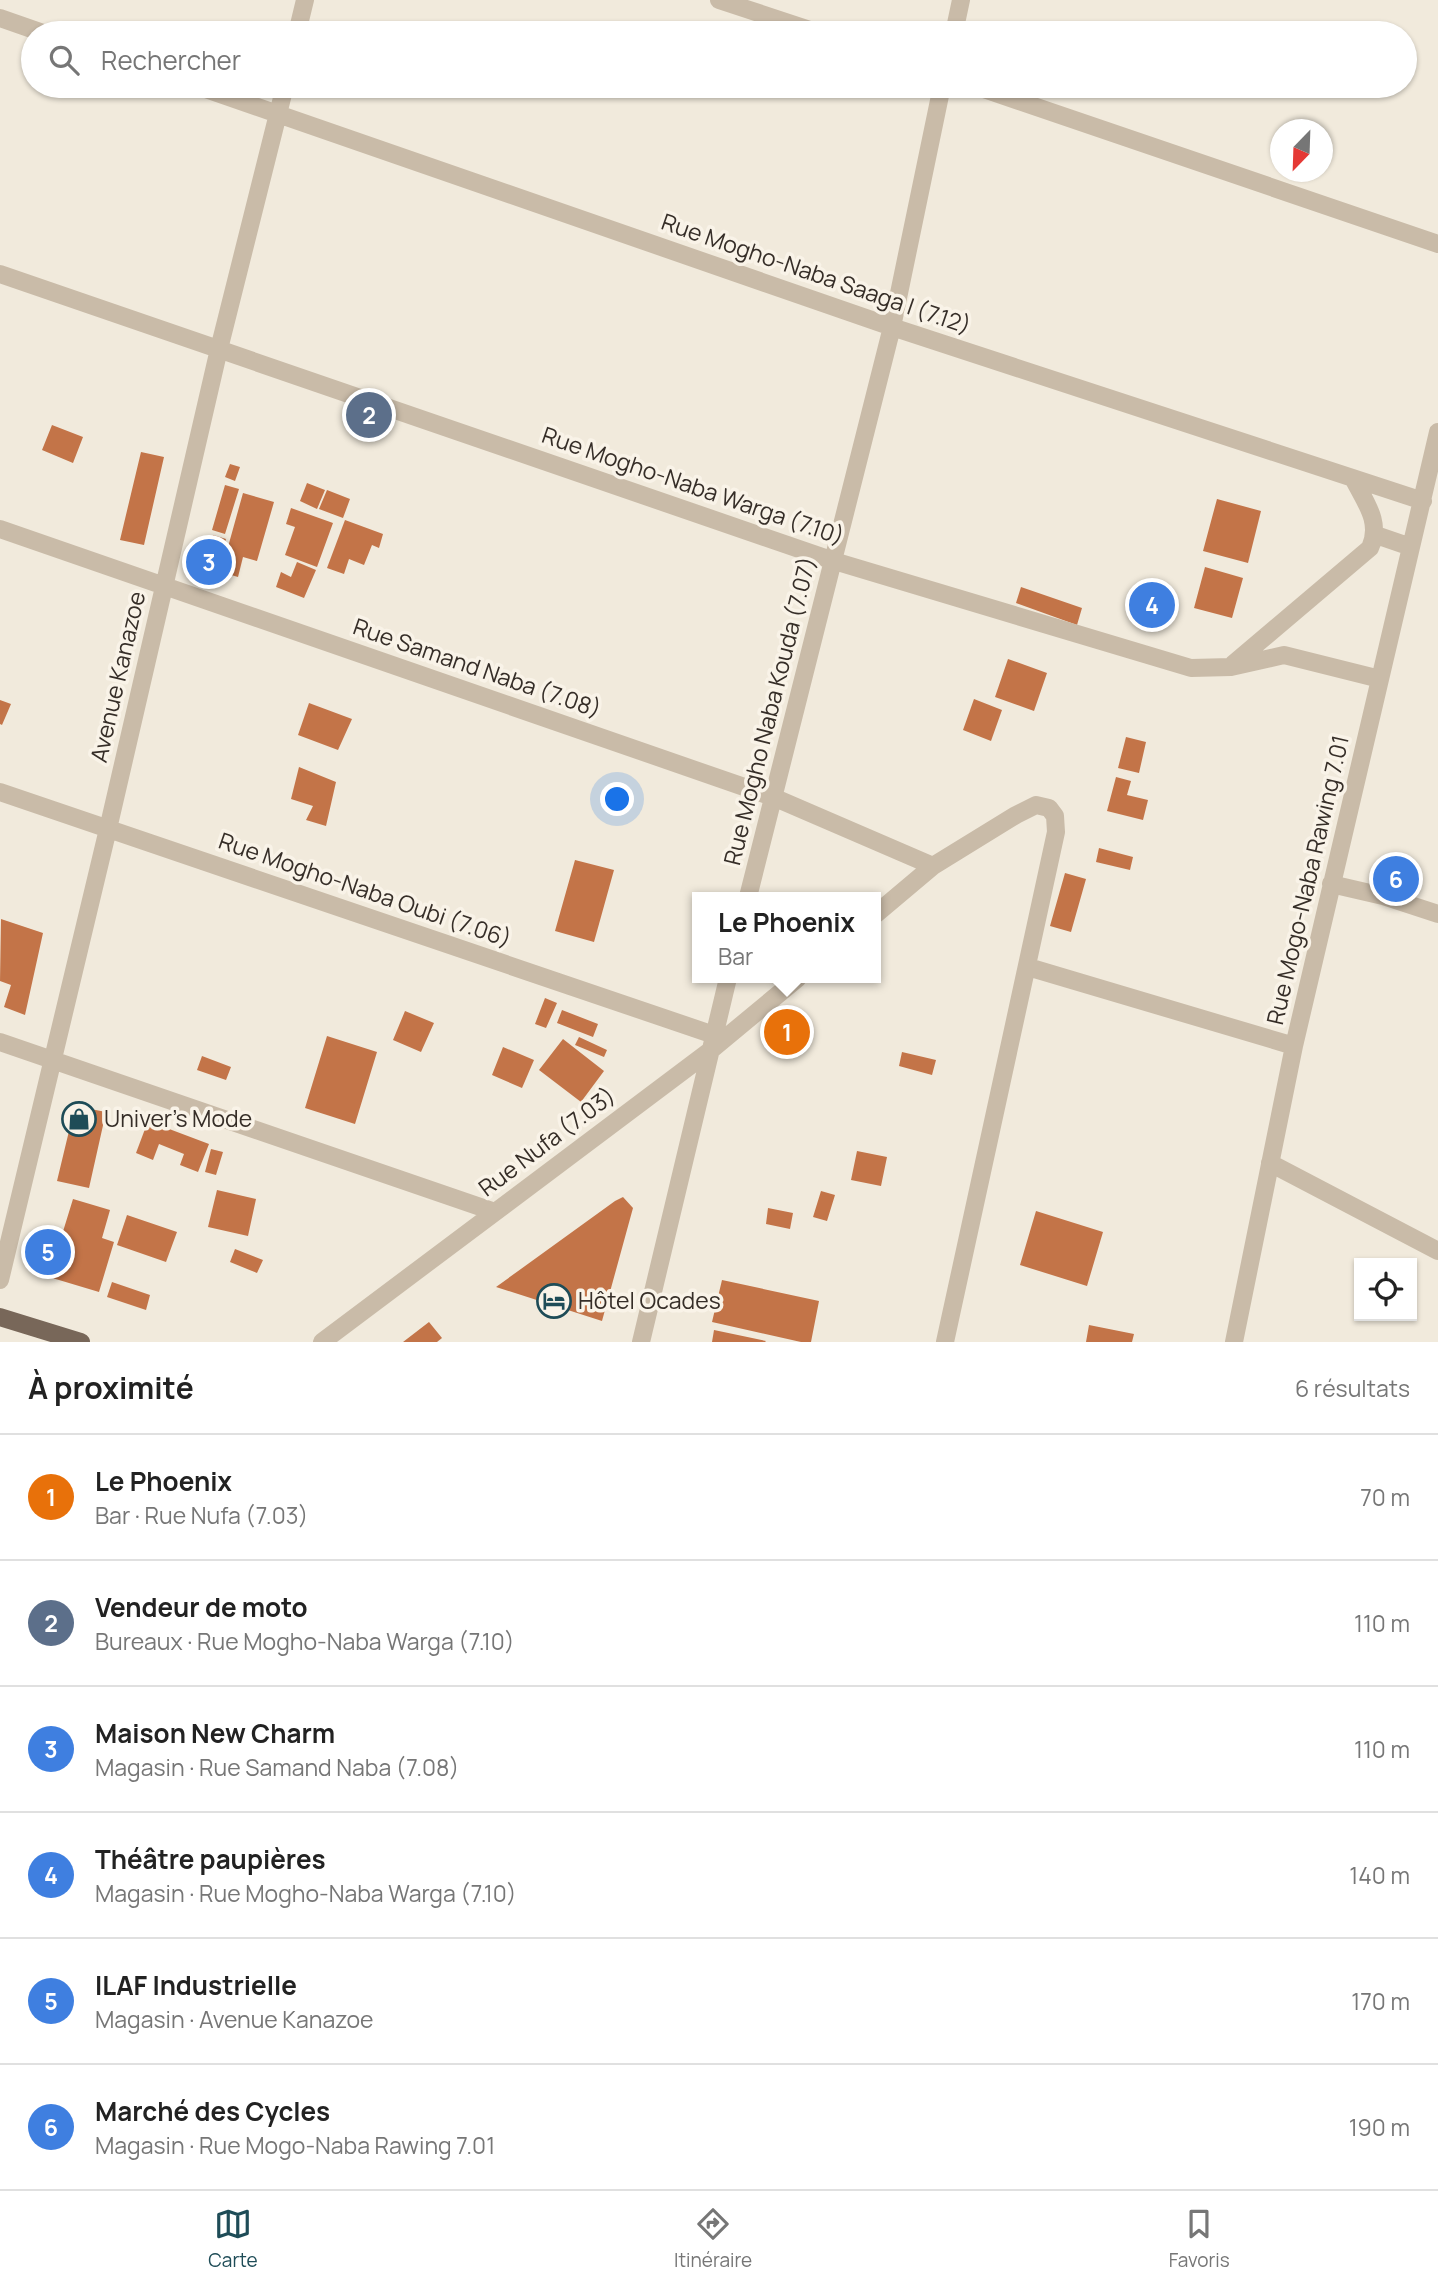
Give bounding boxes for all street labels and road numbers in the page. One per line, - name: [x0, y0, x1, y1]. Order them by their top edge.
- street label: Rue Mogho-Naba Saaga I (7.12): [657, 205, 975, 341]
- street label: Rue Mogho-Naba Warga (7.10): [538, 418, 849, 552]
- street label: Rue Mogho Naba Kouda (7.07): [715, 553, 823, 868]
- street label: Avenue Kanazoe: [82, 588, 152, 765]
- street label: Rue Samand Naba (7.08): [349, 610, 606, 725]
- street label: Rue Mogo-Naba Rawing 7.01: [1258, 732, 1356, 1028]
- street label: Rue Mogho-Naba Oubi (7.06): [215, 824, 516, 954]
- street label: Rue Nufa (7.03): [471, 1079, 621, 1203]

